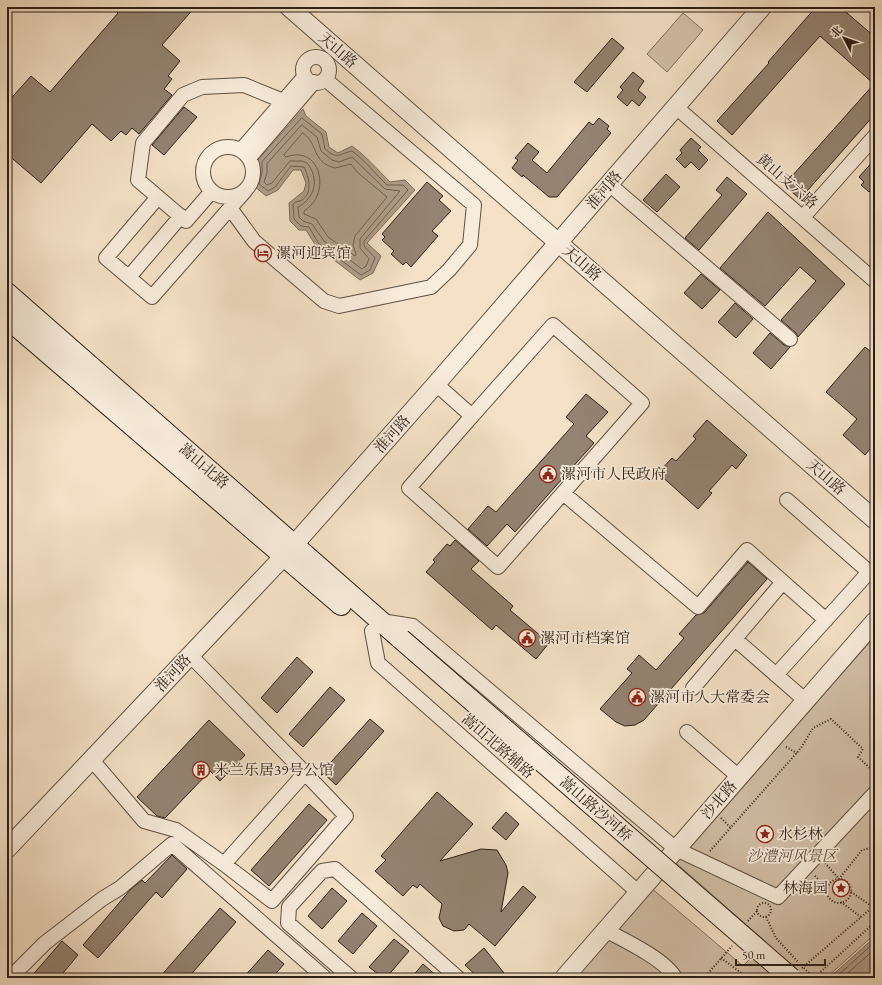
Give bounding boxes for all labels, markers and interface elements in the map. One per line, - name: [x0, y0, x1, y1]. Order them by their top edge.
- north arrow: [824, 18, 864, 58]
- text: 北: [828, 23, 845, 40]
- street label: 天山路: [315, 28, 362, 72]
- street label: 黄山支六路: [753, 149, 822, 212]
- street label: 淮河路: [582, 166, 626, 213]
- street label: 天山路: [559, 241, 606, 285]
- hotel icon: 漯河迎宾馆: [253, 243, 273, 263]
- place label: 漯河迎宾馆: [276, 243, 351, 262]
- street label: 淮河路: [370, 411, 414, 457]
- street label: 嵩山北路: [175, 439, 233, 492]
- street label: 天山路: [803, 455, 850, 499]
- public building icon: 漯河市人民政府: [538, 464, 558, 484]
- place label: 漯河市人民政府: [561, 464, 666, 483]
- public building icon: 漯河市档案馆: [517, 628, 537, 648]
- place label: 漯河市档案馆: [540, 628, 630, 647]
- street label: 淮河路: [150, 650, 195, 696]
- public building icon: 漯河市人大常委会: [627, 687, 647, 707]
- place label: 漯河市人大常委会: [650, 687, 770, 706]
- street label: 嵩山北路辅路: [458, 709, 539, 782]
- building icon: 米兰乐居39号公馆: [191, 760, 211, 780]
- place label: 米兰乐居39号公馆: [214, 760, 333, 779]
- street label: 嵩山路沙河桥: [556, 772, 637, 845]
- street label: 沙北路: [697, 776, 741, 823]
- place icon: 水杉林: [755, 824, 775, 844]
- place label: 水杉林: [778, 824, 823, 843]
- park label: 沙澧河风景区: [747, 846, 839, 865]
- place label: 林海园: [783, 878, 828, 897]
- place icon: 林海园: [831, 878, 851, 898]
- scale bar: [736, 941, 825, 967]
- text: 50 m: [742, 947, 766, 963]

